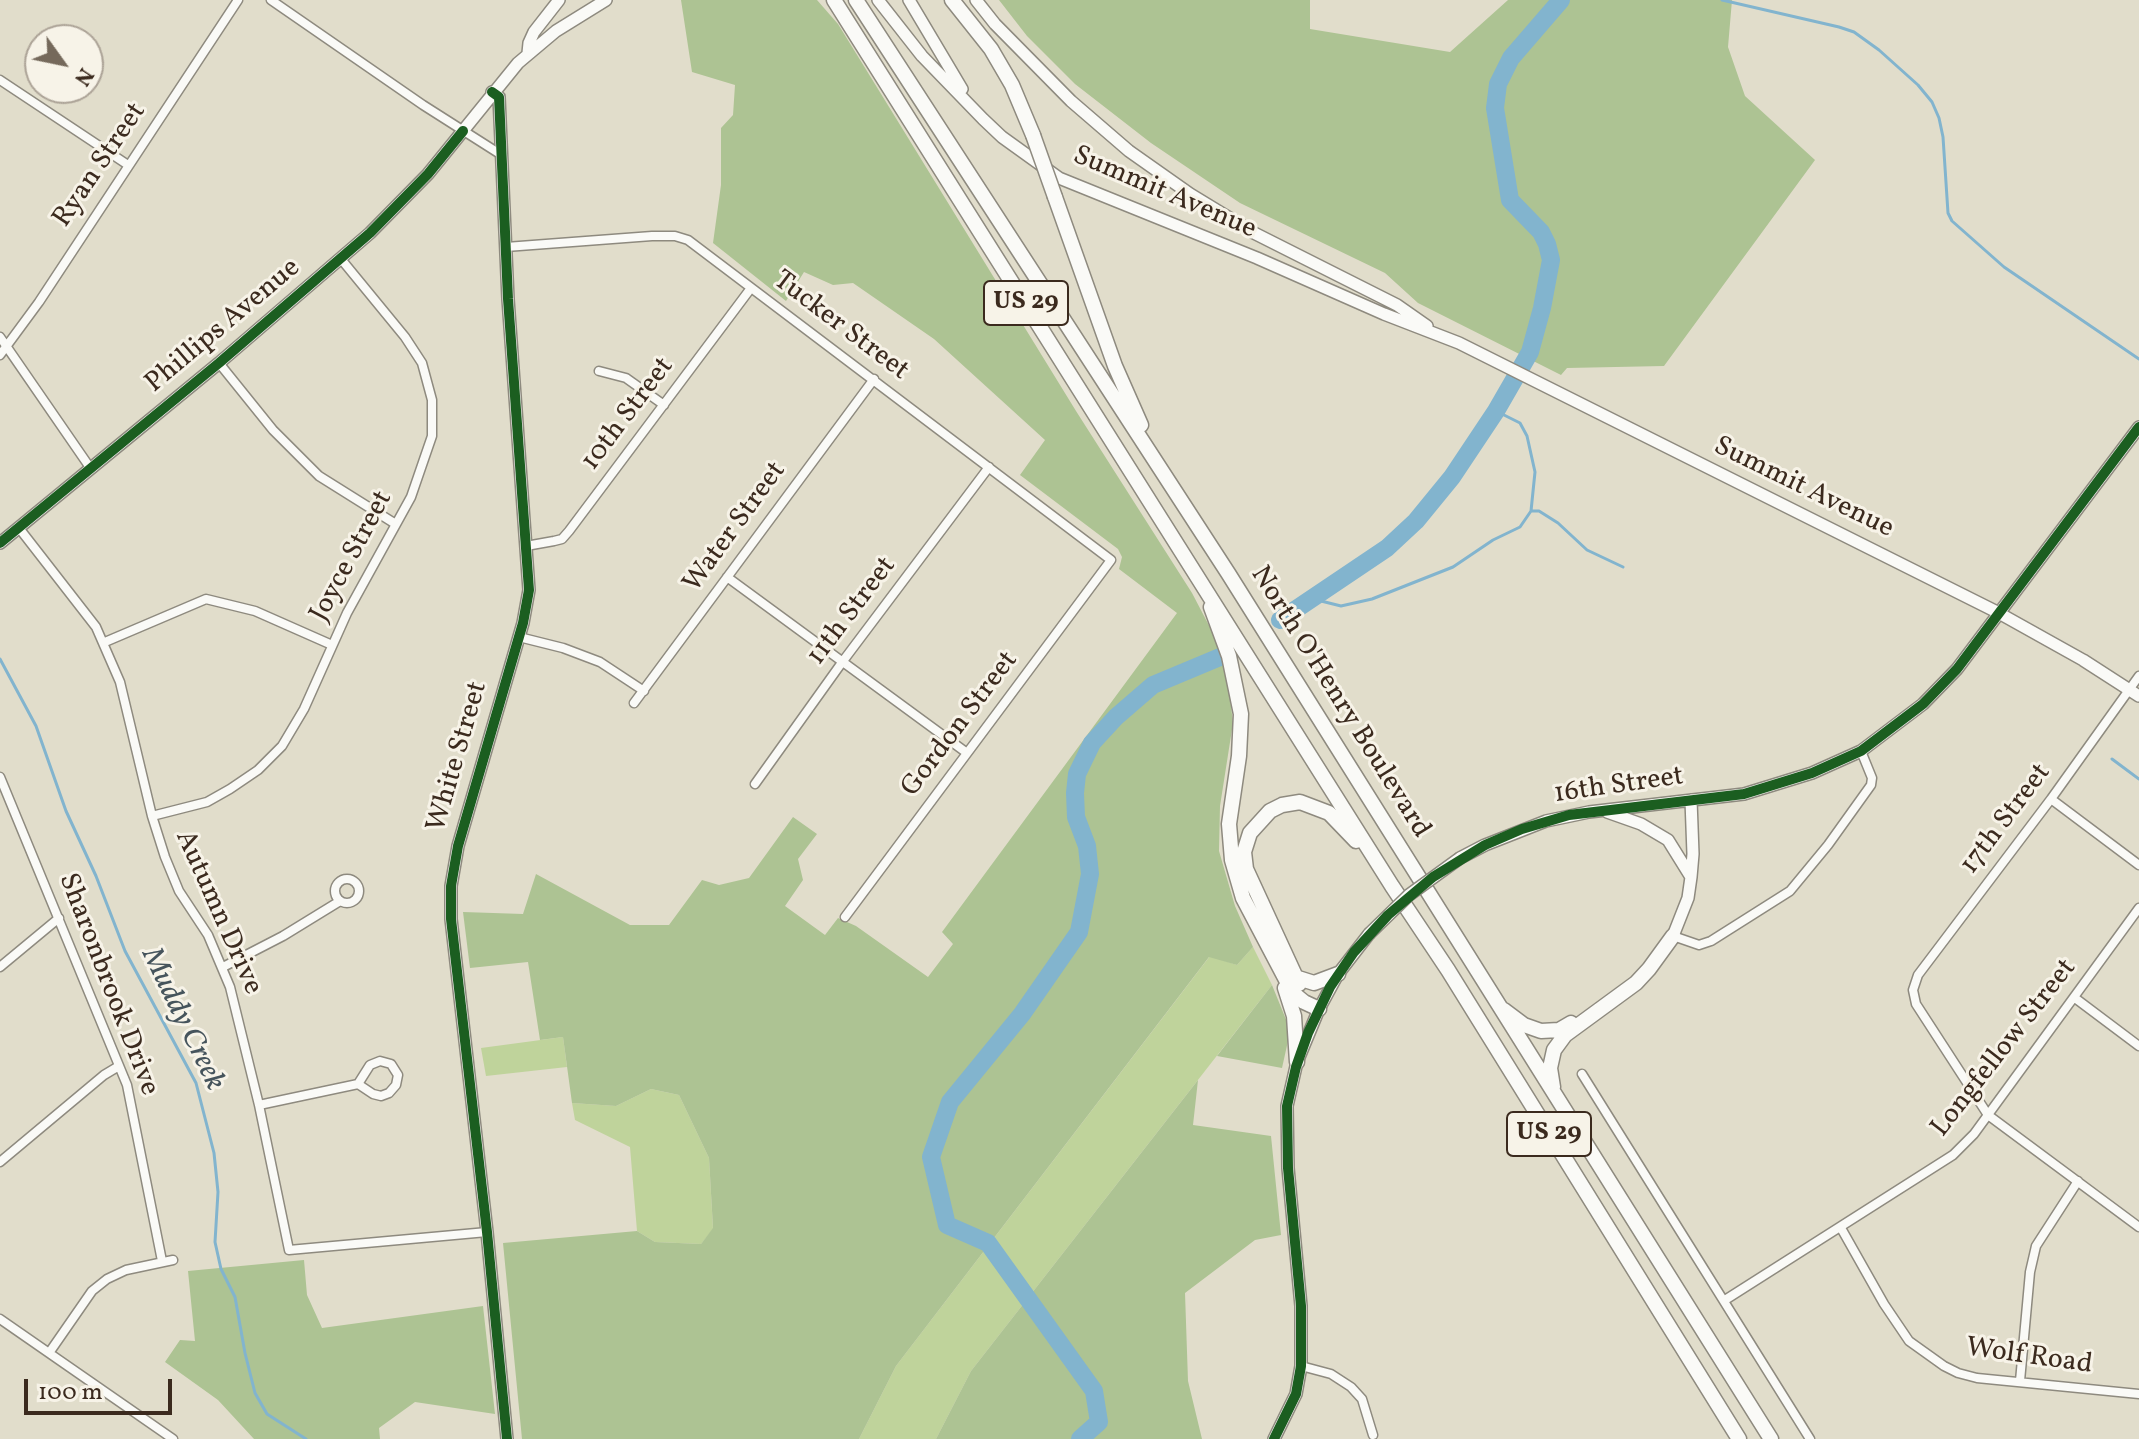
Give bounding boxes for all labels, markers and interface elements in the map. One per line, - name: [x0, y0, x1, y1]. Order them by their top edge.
- north arrow: [24, 24, 104, 104]
- text: N: [66, 61, 100, 91]
- street label: Ryan Street: [47, 97, 155, 235]
- street label: Summit Avenue: [1067, 140, 1261, 248]
- street label: Phillips Avenue: [140, 252, 308, 402]
- street label: Tucker Street: [765, 265, 915, 389]
- road number: US 29: [984, 281, 1068, 325]
- street label: 10th Street: [576, 352, 682, 478]
- street label: Summit Avenue: [1707, 431, 1899, 547]
- street label: Water Street: [677, 456, 795, 600]
- street label: Joyce Street: [304, 486, 402, 628]
- street label: 11th Street: [801, 551, 905, 673]
- street label: North O'Henry Boulevard: [1241, 561, 1437, 845]
- street label: Gordon Street: [895, 646, 1027, 804]
- street label: White Street: [422, 678, 496, 836]
- street label: 17th Street: [1954, 758, 2060, 882]
- street label: 16th Street: [1552, 761, 1686, 813]
- street label: Autumn Drive: [166, 826, 268, 1000]
- street label: Sharonbrook Drive: [49, 869, 165, 1101]
- water label: Muddy Creek: [131, 943, 231, 1097]
- street label: Longfellow Street: [1925, 953, 2085, 1145]
- road number: US 29: [1507, 1112, 1591, 1156]
- street label: Wolf Road: [1964, 1333, 2094, 1383]
- scale bar: [28, 1363, 176, 1413]
- text: 100 m: [38, 1376, 103, 1410]

